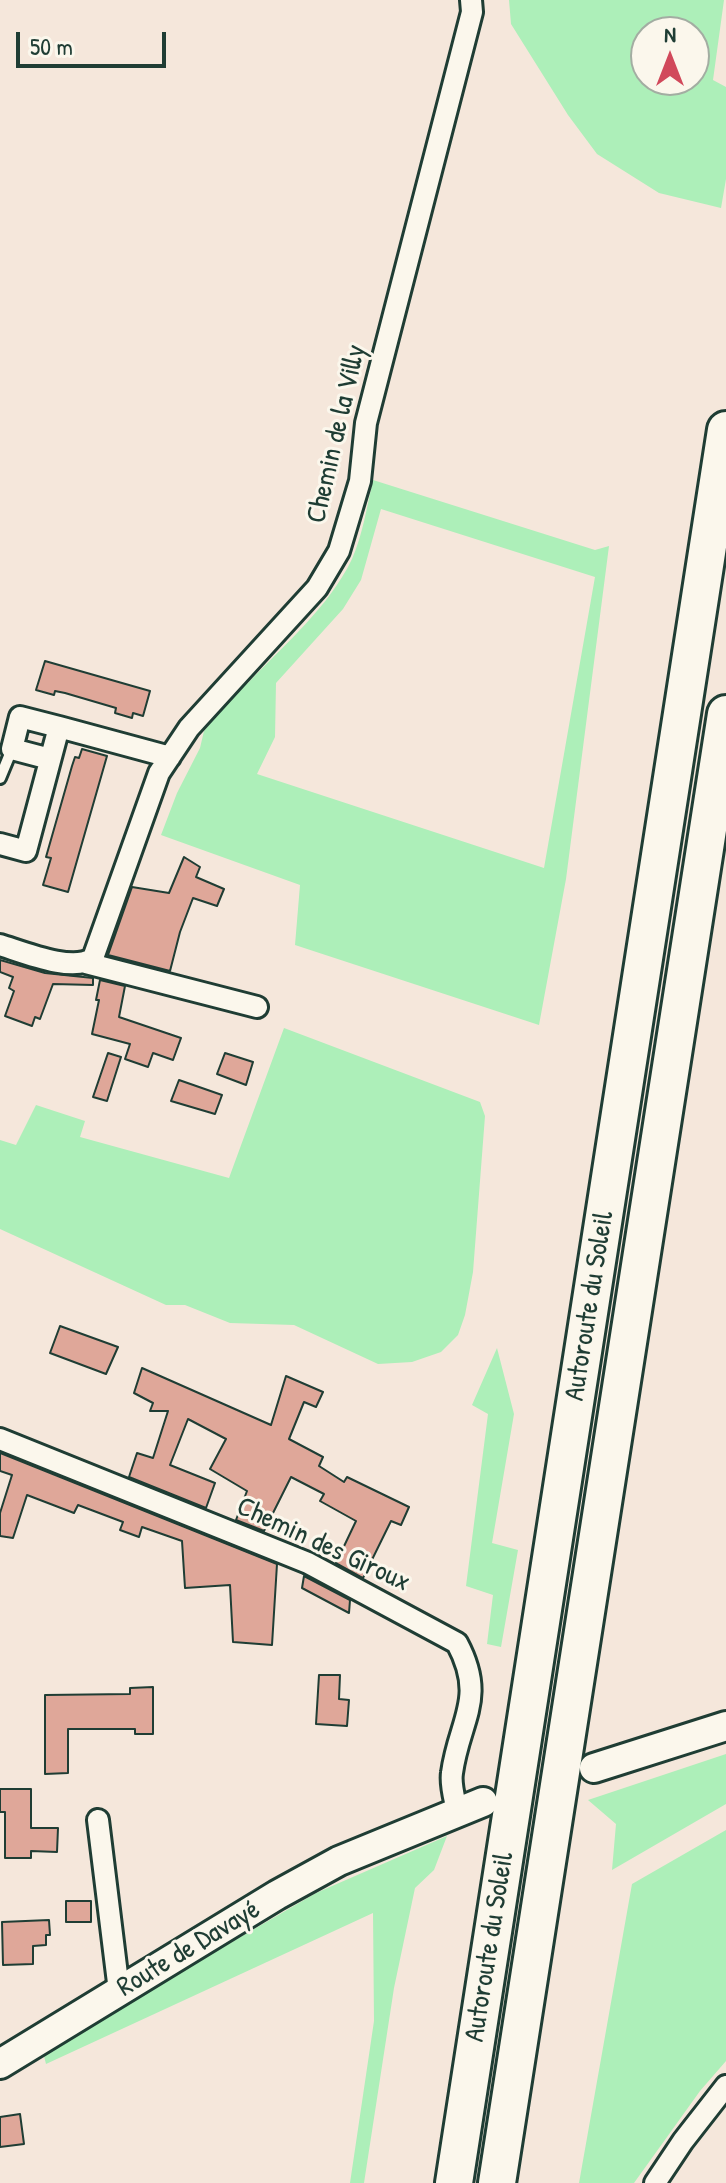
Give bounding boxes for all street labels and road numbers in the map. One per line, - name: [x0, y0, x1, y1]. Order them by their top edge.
- street label: Chemin de la Villy: [300, 342, 374, 526]
- street label: Autoroute du Soleil: [558, 1209, 622, 1403]
- street label: Chemin des Giroux: [231, 1490, 415, 1600]
- street label: Autoroute du Soleil: [458, 1850, 522, 2044]
- street label: Route de Davayé: [112, 1893, 266, 2005]

